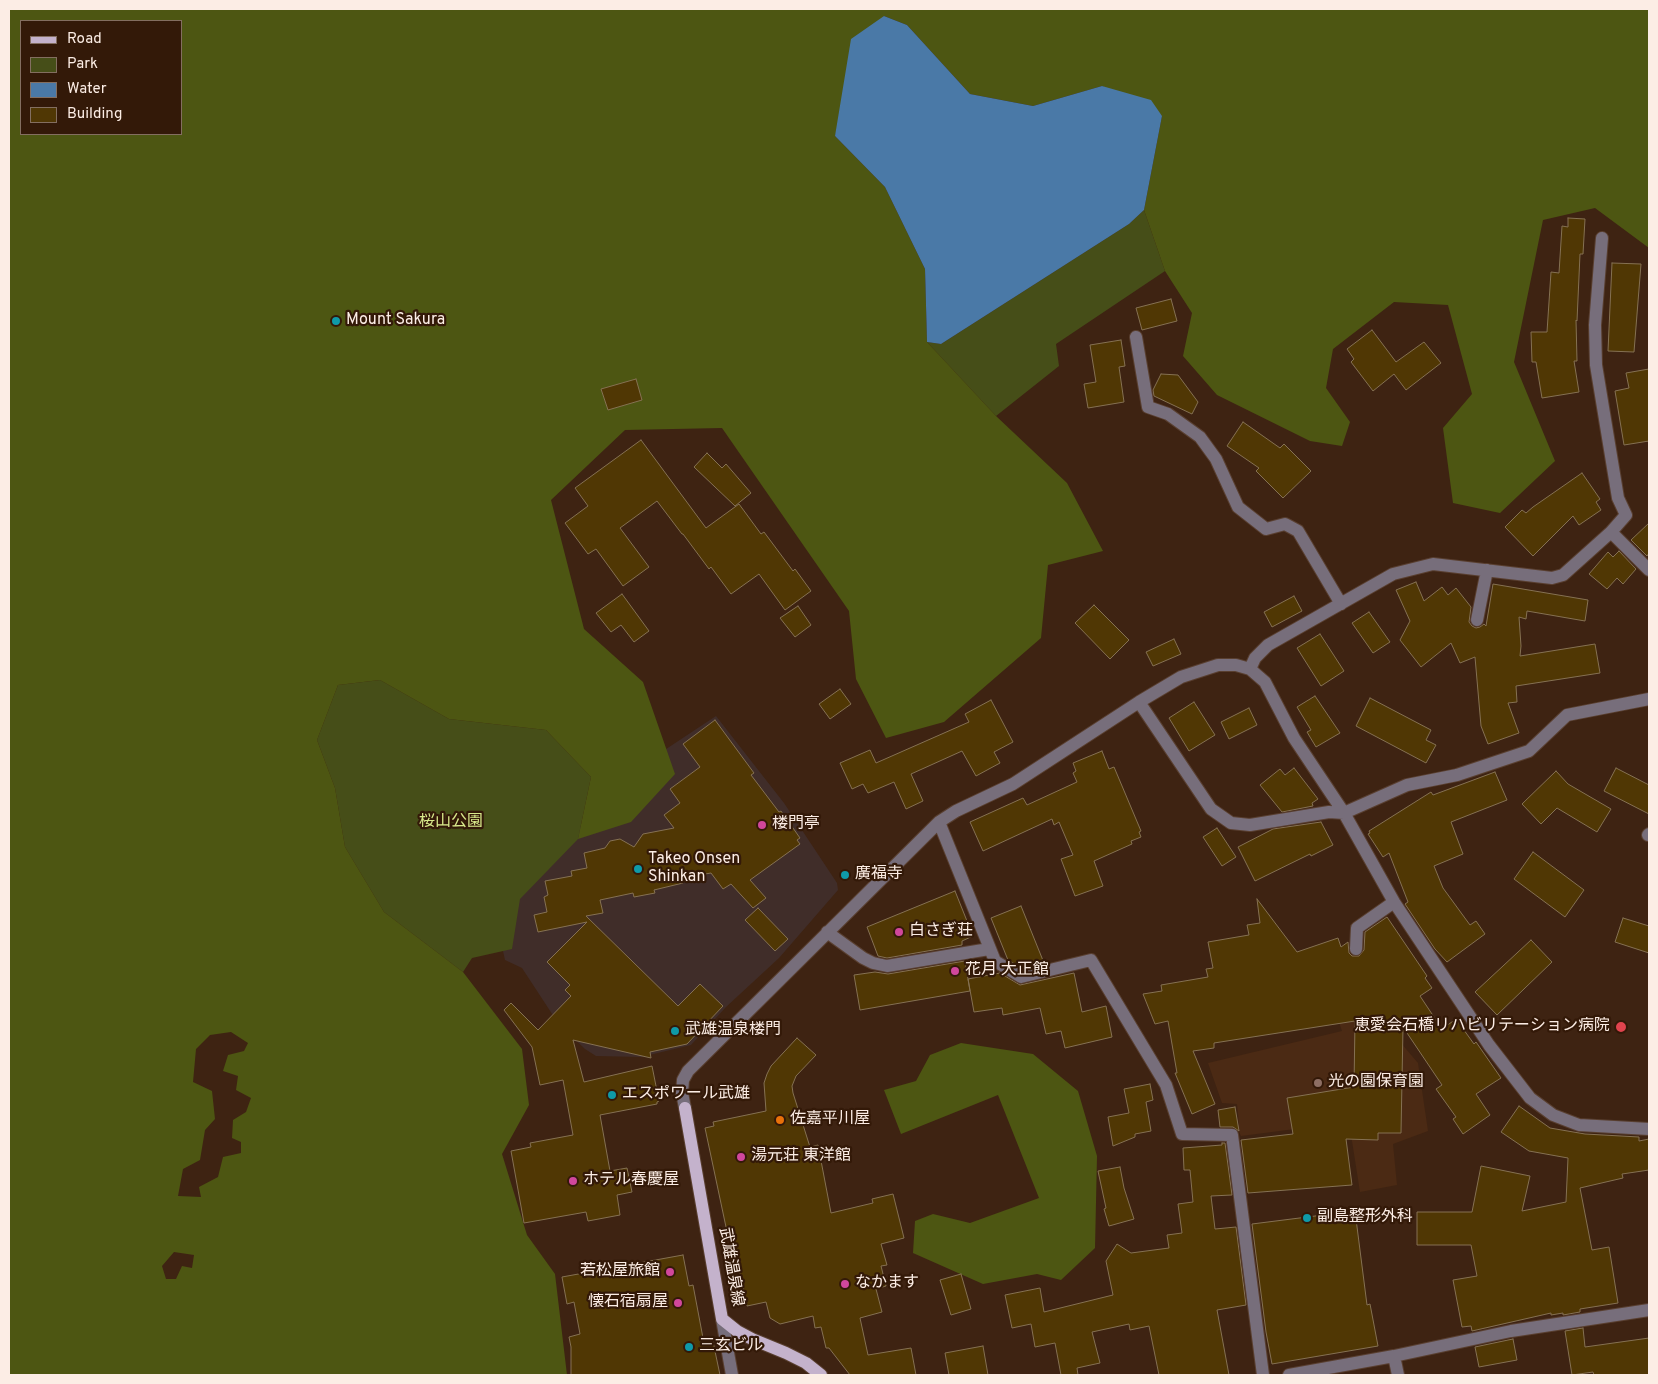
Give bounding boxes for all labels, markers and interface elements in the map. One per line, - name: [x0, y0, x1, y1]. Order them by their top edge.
- legend: [20, 20, 182, 135]
- text: Road: [67, 30, 102, 49]
- text: Park: [67, 55, 98, 74]
- text: Water: [67, 80, 106, 99]
- text: Building: [67, 105, 122, 124]
- place label: Mount Sakura: [346, 311, 445, 331]
- marker: Mount Sakura: [330, 315, 342, 327]
- park label: 桜山公園: [419, 813, 483, 833]
- place label: 楼門亭: [772, 815, 820, 835]
- marker: 楼門亭: [756, 819, 768, 831]
- place label: Takeo Onsen Shinkan: [648, 850, 740, 888]
- marker: Takeo Onsen Shinkan: [632, 863, 644, 875]
- place label: 廣福寺: [855, 865, 903, 885]
- marker: 廣福寺: [839, 869, 851, 881]
- place label: 白さぎ荘: [909, 922, 973, 942]
- marker: 白さぎ荘: [893, 926, 905, 938]
- place label: 花月 大正館: [965, 961, 1049, 981]
- marker: 花月 大正館: [949, 965, 961, 977]
- place label: 恵愛会石橋リハビリテーション病院: [1354, 1017, 1610, 1037]
- marker: 恵愛会石橋リハビリテーション病院: [1614, 1020, 1628, 1034]
- place label: 武雄温泉楼門: [685, 1021, 781, 1041]
- marker: 武雄温泉楼門: [669, 1025, 681, 1037]
- place label: 光の園保育園: [1328, 1073, 1424, 1093]
- marker: 光の園保育園: [1312, 1077, 1324, 1089]
- place label: エスポワール武雄: [622, 1085, 750, 1105]
- marker: エスポワール武雄: [606, 1089, 618, 1101]
- place label: 佐嘉平川屋: [790, 1110, 870, 1130]
- marker: 佐嘉平川屋: [774, 1114, 786, 1126]
- place label: 湯元荘 東洋館: [751, 1147, 851, 1167]
- marker: 湯元荘 東洋館: [735, 1151, 747, 1163]
- place label: ホテル春慶屋: [583, 1171, 679, 1191]
- marker: ホテル春慶屋: [567, 1175, 579, 1187]
- place label: 副島整形外科: [1317, 1208, 1413, 1228]
- marker: 副島整形外科: [1301, 1212, 1313, 1224]
- street label: 武雄温泉線: [714, 1226, 746, 1308]
- place label: 若松屋旅館: [580, 1262, 660, 1282]
- marker: 若松屋旅館: [664, 1266, 676, 1278]
- place label: なかます: [855, 1274, 919, 1294]
- marker: なかます: [839, 1278, 851, 1290]
- place label: 懐石宿扇屋: [588, 1293, 668, 1313]
- marker: 懐石宿扇屋: [672, 1297, 684, 1309]
- place label: 三玄ビル: [699, 1337, 763, 1357]
- marker: 三玄ビル: [683, 1341, 695, 1353]

